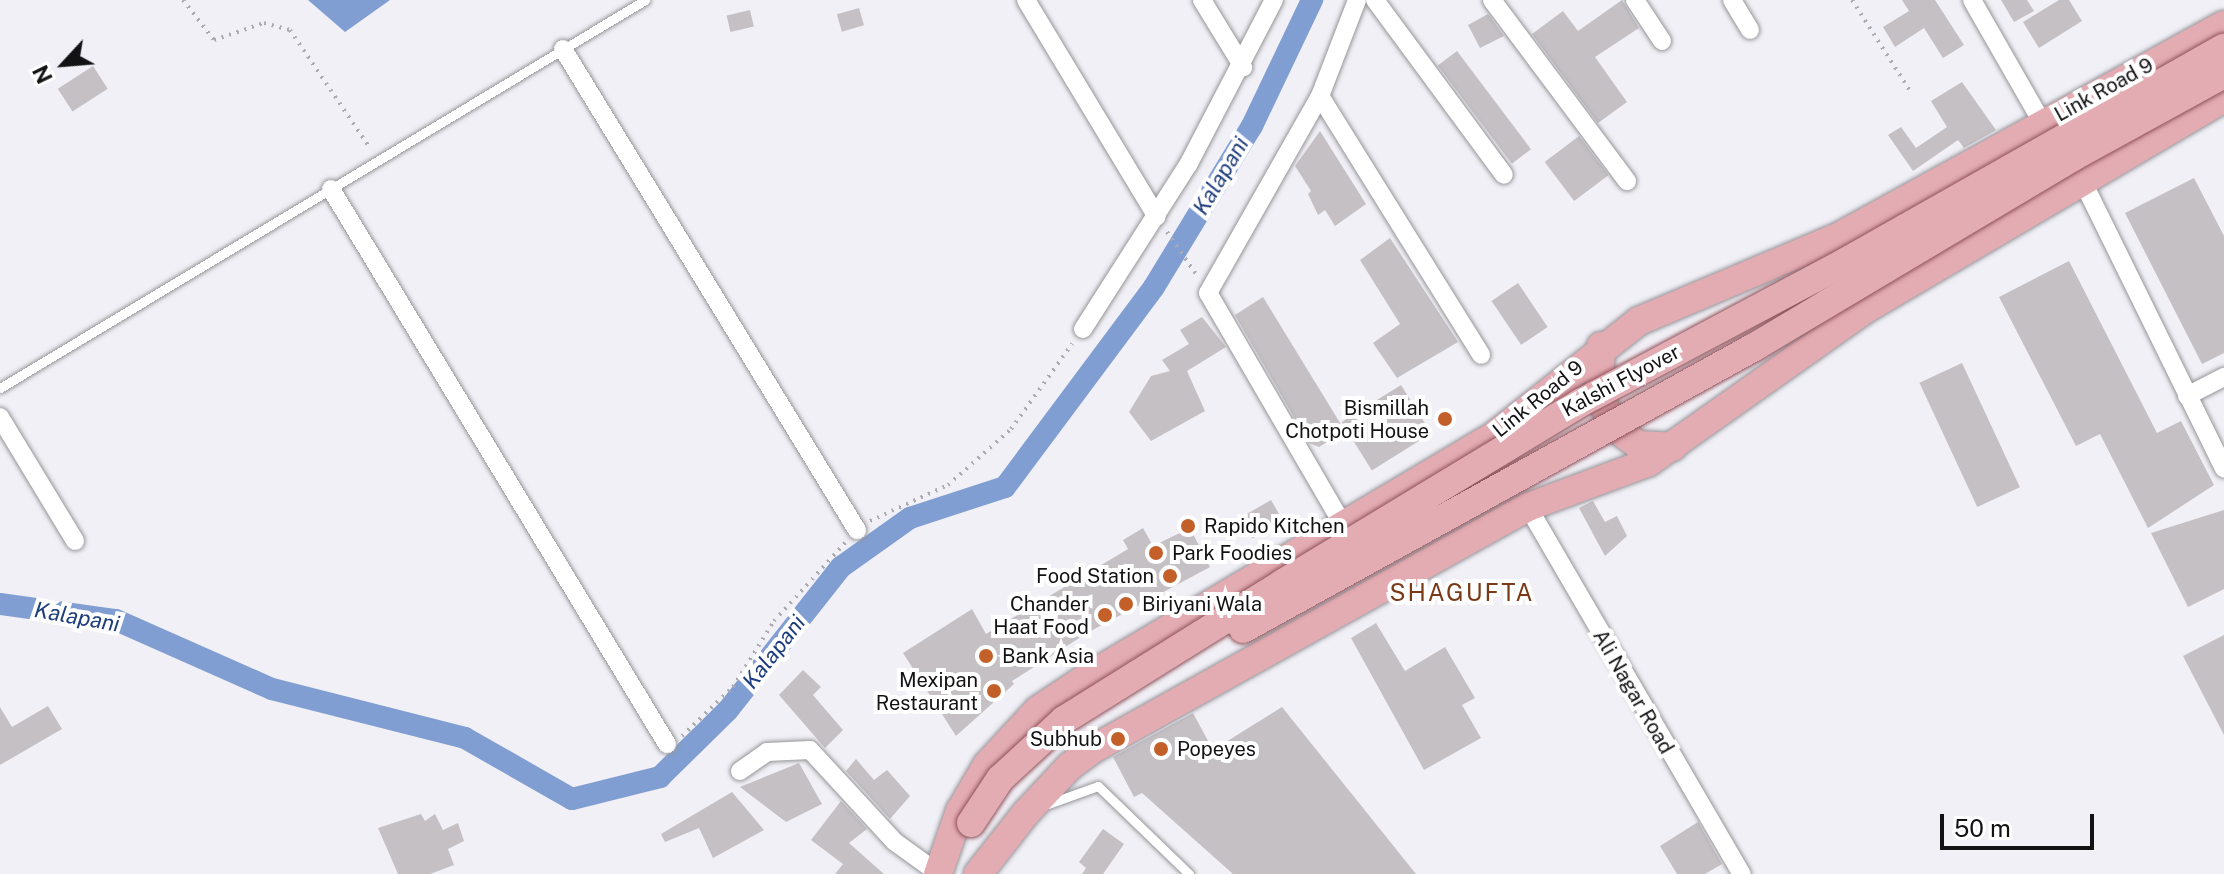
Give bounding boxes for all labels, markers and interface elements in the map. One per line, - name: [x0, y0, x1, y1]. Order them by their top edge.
- north arrow: [24, 24, 104, 104]
- street label: Link Road 9: [2051, 53, 2157, 127]
- text: N: [27, 61, 58, 88]
- water label: Kalapani: [1188, 132, 1254, 220]
- street label: Kalshi Flyover: [1558, 340, 1684, 422]
- street label: Link Road 9: [1488, 355, 1588, 443]
- place label: Bismillah Chotpoti House: [1285, 396, 1429, 443]
- marker: Bismillah Chotpoti House: [1436, 410, 1454, 428]
- place label: Rapido Kitchen: [1204, 514, 1345, 538]
- marker: Rapido Kitchen: [1179, 517, 1197, 535]
- place label: Park Foodies: [1172, 541, 1292, 565]
- marker: Park Foodies: [1147, 544, 1165, 562]
- place label: Food Station: [1036, 564, 1154, 588]
- marker: Food Station: [1161, 567, 1179, 585]
- district label: SHAGUFTA: [1389, 579, 1535, 607]
- place label: Chander Haat Food: [993, 592, 1089, 639]
- place label: Biriyani Wala: [1142, 592, 1262, 616]
- marker: Biriyani Wala: [1117, 595, 1135, 613]
- water label: Kalapani: [32, 597, 122, 637]
- marker: Chander Haat Food: [1096, 606, 1114, 624]
- water label: Kalapani: [737, 610, 811, 694]
- street label: Ali Nagar Road: [1588, 626, 1678, 758]
- place label: Bank Asia: [1002, 644, 1094, 668]
- marker: Bank Asia: [977, 647, 995, 665]
- place label: Mexipan Restaurant: [876, 668, 978, 715]
- marker: Mexipan Restaurant: [985, 682, 1003, 700]
- place label: Subhub: [1030, 727, 1102, 751]
- marker: Subhub: [1109, 730, 1127, 748]
- place label: Popeyes: [1177, 737, 1256, 761]
- marker: Popeyes: [1152, 740, 1170, 758]
- scale bar: [1944, 798, 2098, 848]
- text: 50 m: [1954, 814, 2011, 842]

